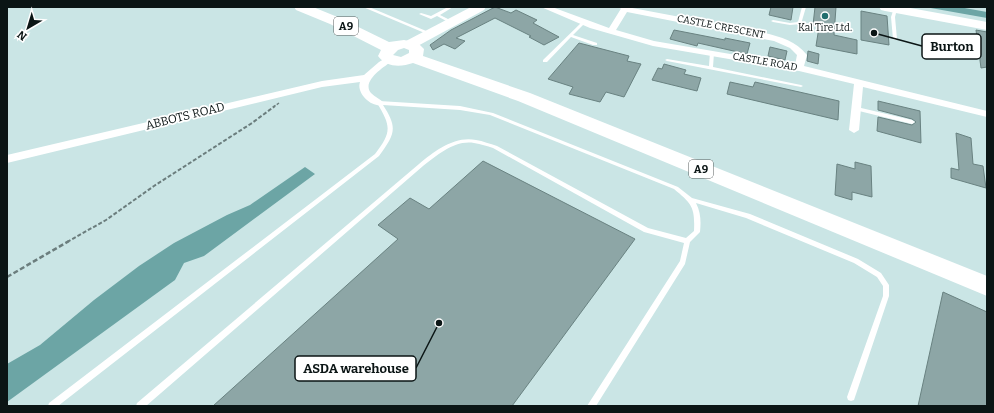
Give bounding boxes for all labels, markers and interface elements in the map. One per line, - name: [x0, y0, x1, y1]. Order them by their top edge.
- north arrow: [8, 8, 48, 48]
- marker: Kal Tire Ltd.: [820, 11, 830, 21]
- street label: CASTLE CRESCENT: [676, 13, 766, 41]
- road number: A9: [334, 17, 358, 35]
- place label: Kal Tire Ltd.: [798, 22, 852, 34]
- text: N: [14, 27, 30, 43]
- callout: Burton: [922, 34, 981, 59]
- text: Burton: [930, 39, 974, 54]
- street label: CASTLE ROAD: [732, 50, 798, 74]
- street label: ABBOTS ROAD: [144, 99, 226, 133]
- road number: A9: [689, 160, 713, 178]
- callout: ASDA warehouse: [295, 356, 416, 381]
- text: ASDA warehouse: [303, 361, 409, 376]

